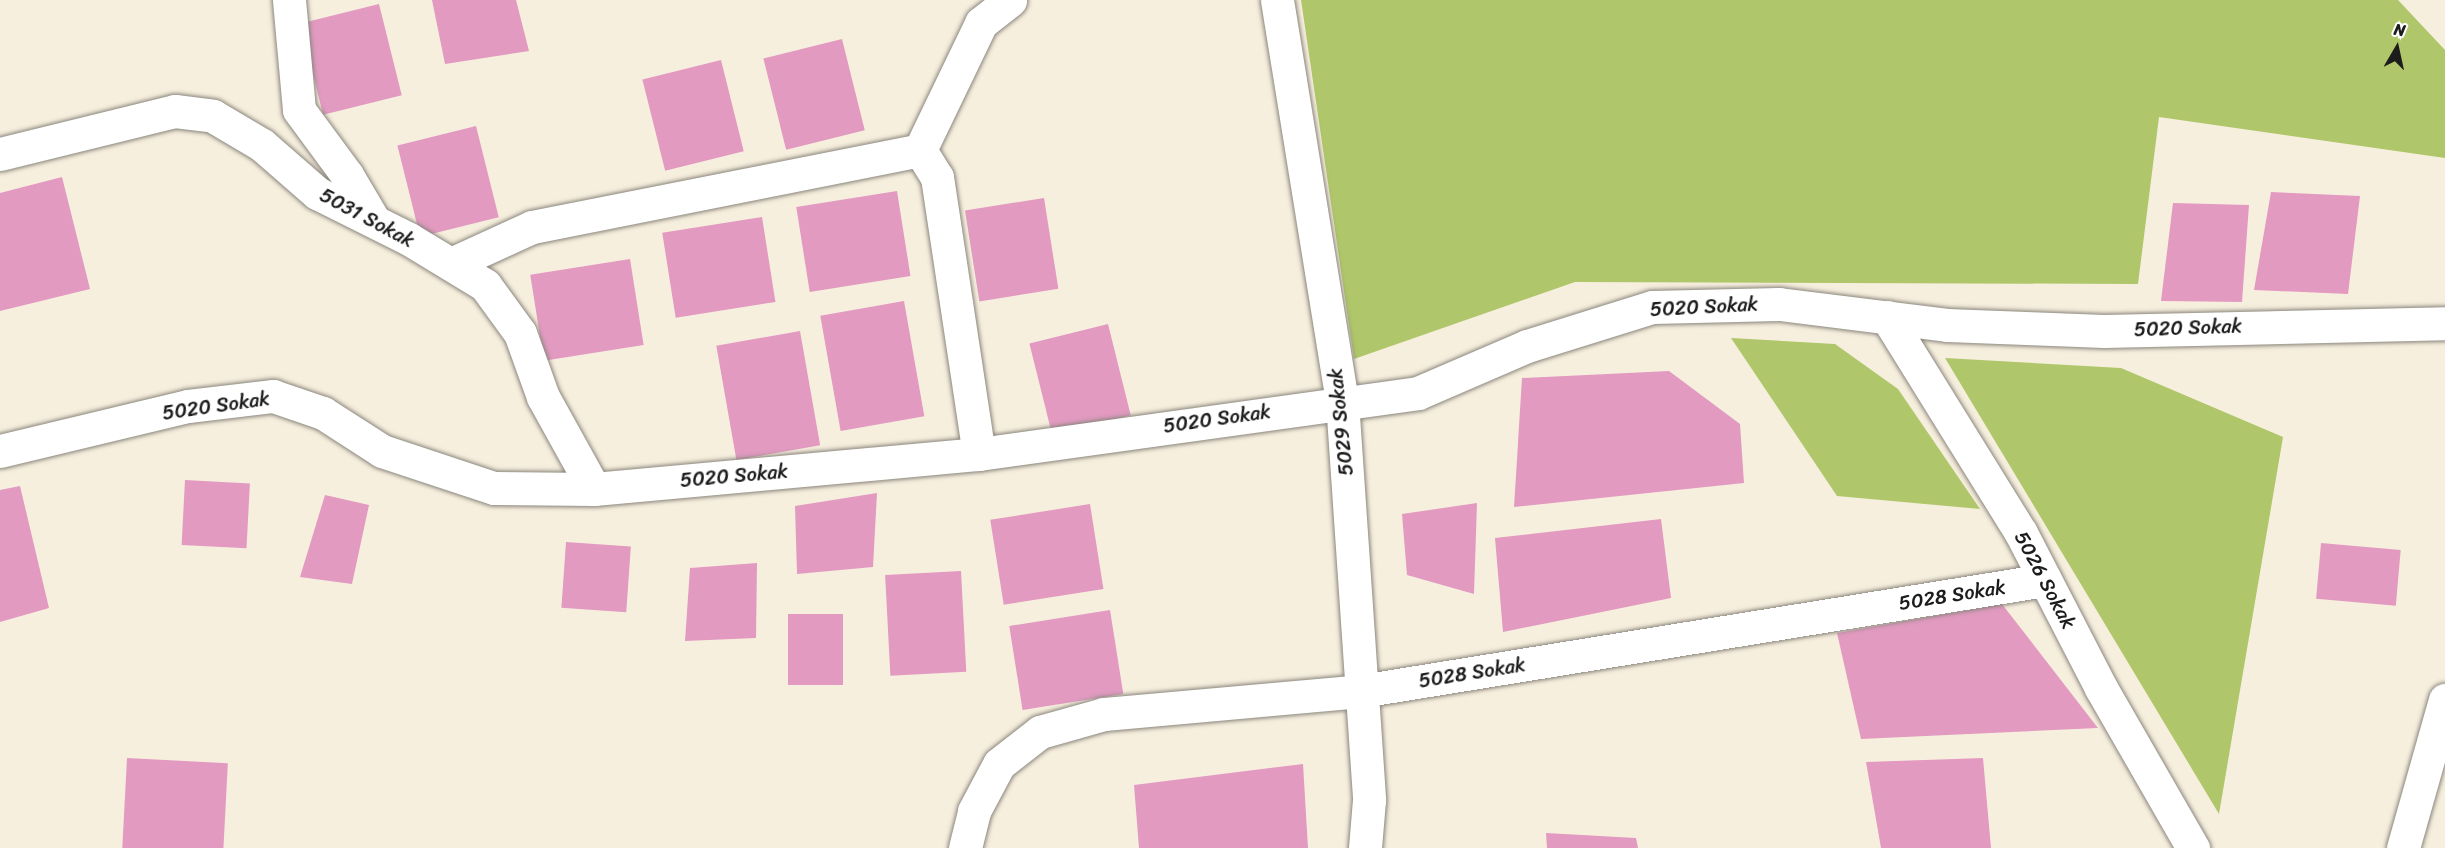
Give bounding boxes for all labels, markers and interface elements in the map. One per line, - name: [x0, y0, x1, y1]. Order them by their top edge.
- text: N: [2392, 15, 2408, 45]
- north arrow: [2367, 18, 2427, 78]
- street label: 5031 Sokak: [316, 183, 418, 253]
- street label: 5020 Sokak: [1649, 292, 1759, 322]
- street label: 5020 Sokak: [2133, 314, 2243, 342]
- street label: 5029 Sokak: [1323, 367, 1359, 477]
- street label: 5020 Sokak: [161, 387, 271, 425]
- street label: 5020 Sokak: [1162, 400, 1272, 438]
- street label: 5020 Sokak: [679, 459, 789, 493]
- street label: 5026 Sokak: [2009, 527, 2081, 633]
- street label: 5028 Sokak: [1897, 575, 2007, 615]
- street label: 5028 Sokak: [1417, 653, 1527, 693]

